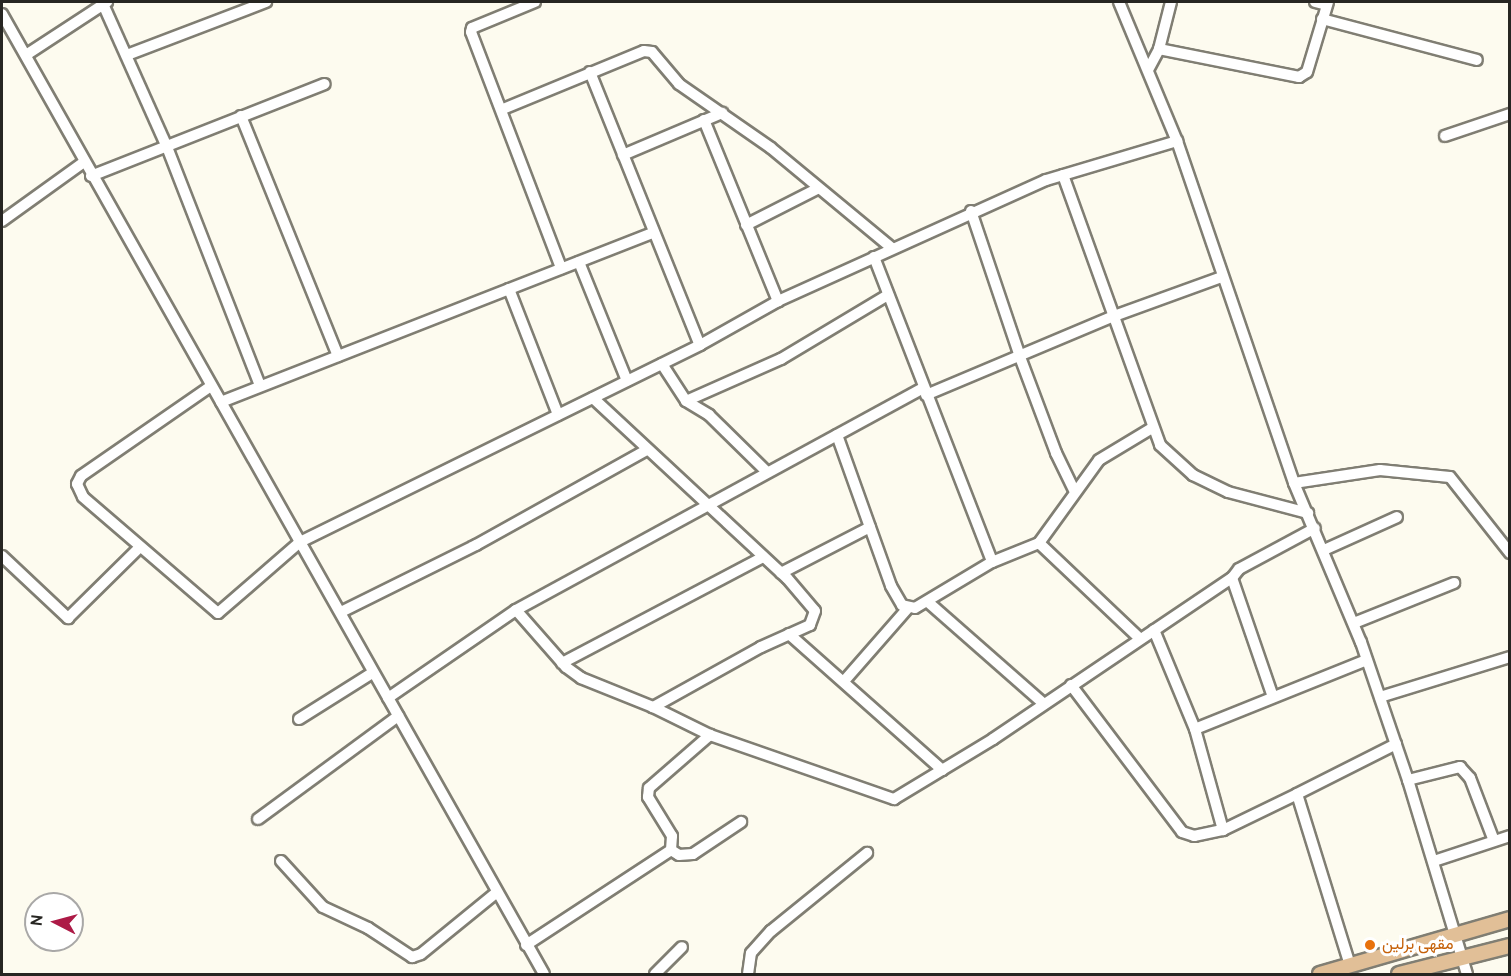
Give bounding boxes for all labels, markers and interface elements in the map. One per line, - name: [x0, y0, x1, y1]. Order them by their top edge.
- north arrow: [24, 892, 84, 952]
- text: N: [28, 914, 49, 927]
- place label: مقهى برلين: [1382, 935, 1454, 955]
- marker: مقهى برلين: [1363, 938, 1377, 952]

